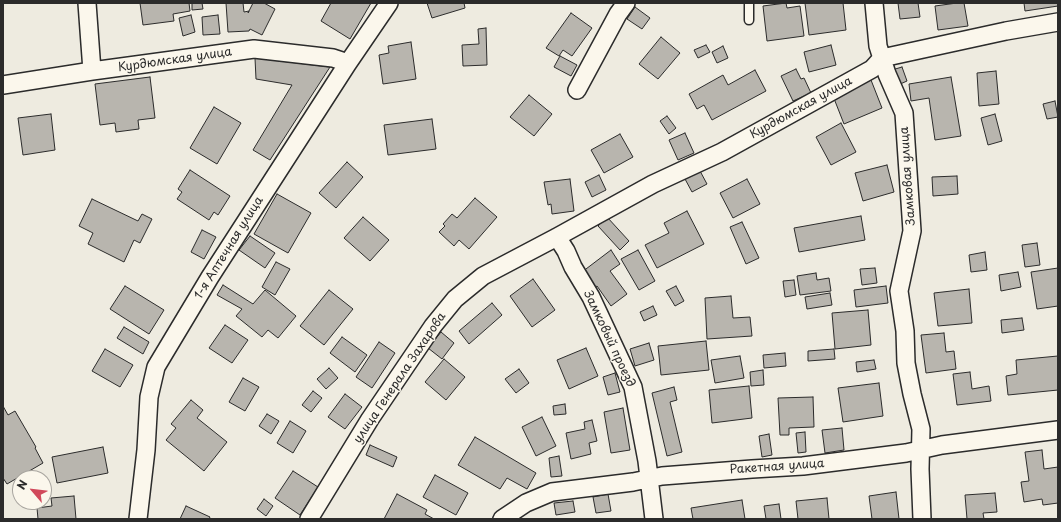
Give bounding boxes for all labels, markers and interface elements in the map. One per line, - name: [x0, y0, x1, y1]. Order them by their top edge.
- street label: Курдюмская улица: [117, 45, 233, 75]
- street label: Курдюмская улица: [747, 74, 855, 142]
- street label: Замковая улица: [897, 126, 919, 226]
- street label: 1-я Аптечная улица: [192, 194, 266, 302]
- street label: Замковый проезд: [580, 288, 638, 390]
- street label: улица Генерала Захарова: [351, 310, 449, 446]
- street label: Ракетная улица: [729, 457, 825, 477]
- north arrow: [12, 470, 52, 510]
- text: N: [12, 477, 31, 492]

